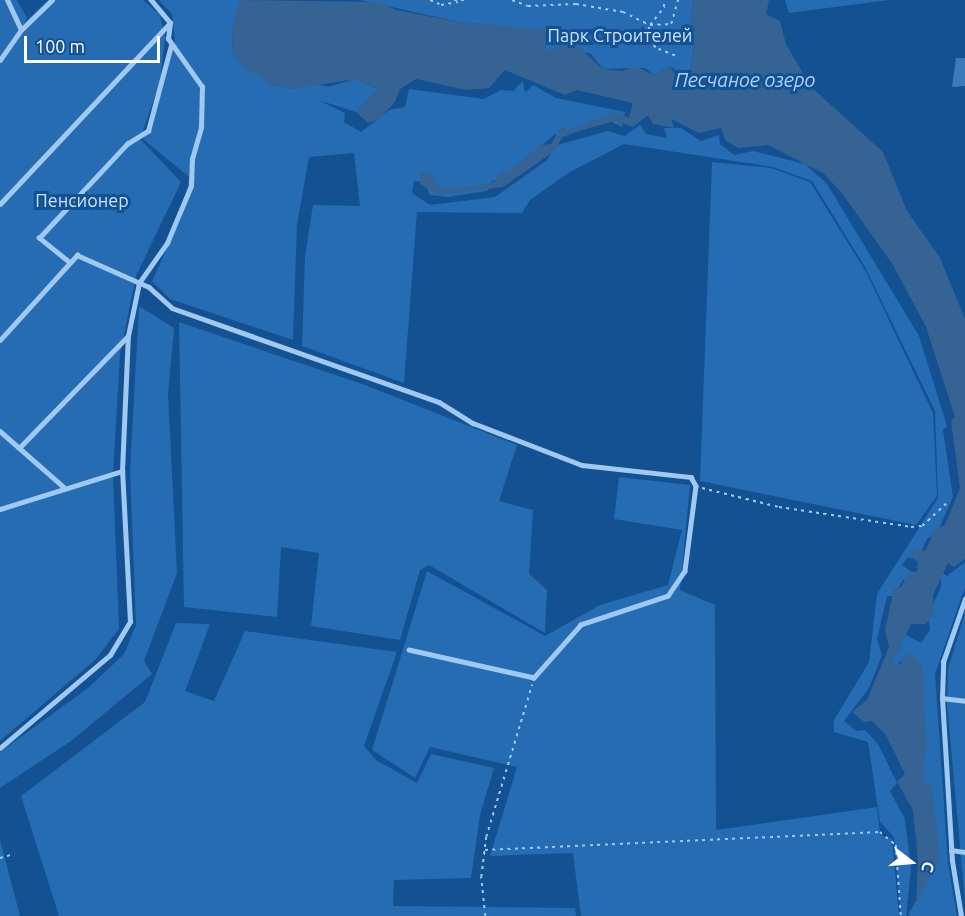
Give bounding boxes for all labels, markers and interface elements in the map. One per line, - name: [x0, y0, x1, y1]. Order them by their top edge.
- scale bar: [27, 24, 164, 62]
- park label: Парк Строителей: [547, 24, 693, 46]
- text: 100 m: [35, 36, 85, 56]
- water label: Песчаное озеро: [675, 67, 815, 91]
- park label: Пенсионер: [35, 189, 129, 211]
- north arrow: [881, 832, 941, 892]
- text: С: [918, 860, 938, 874]

